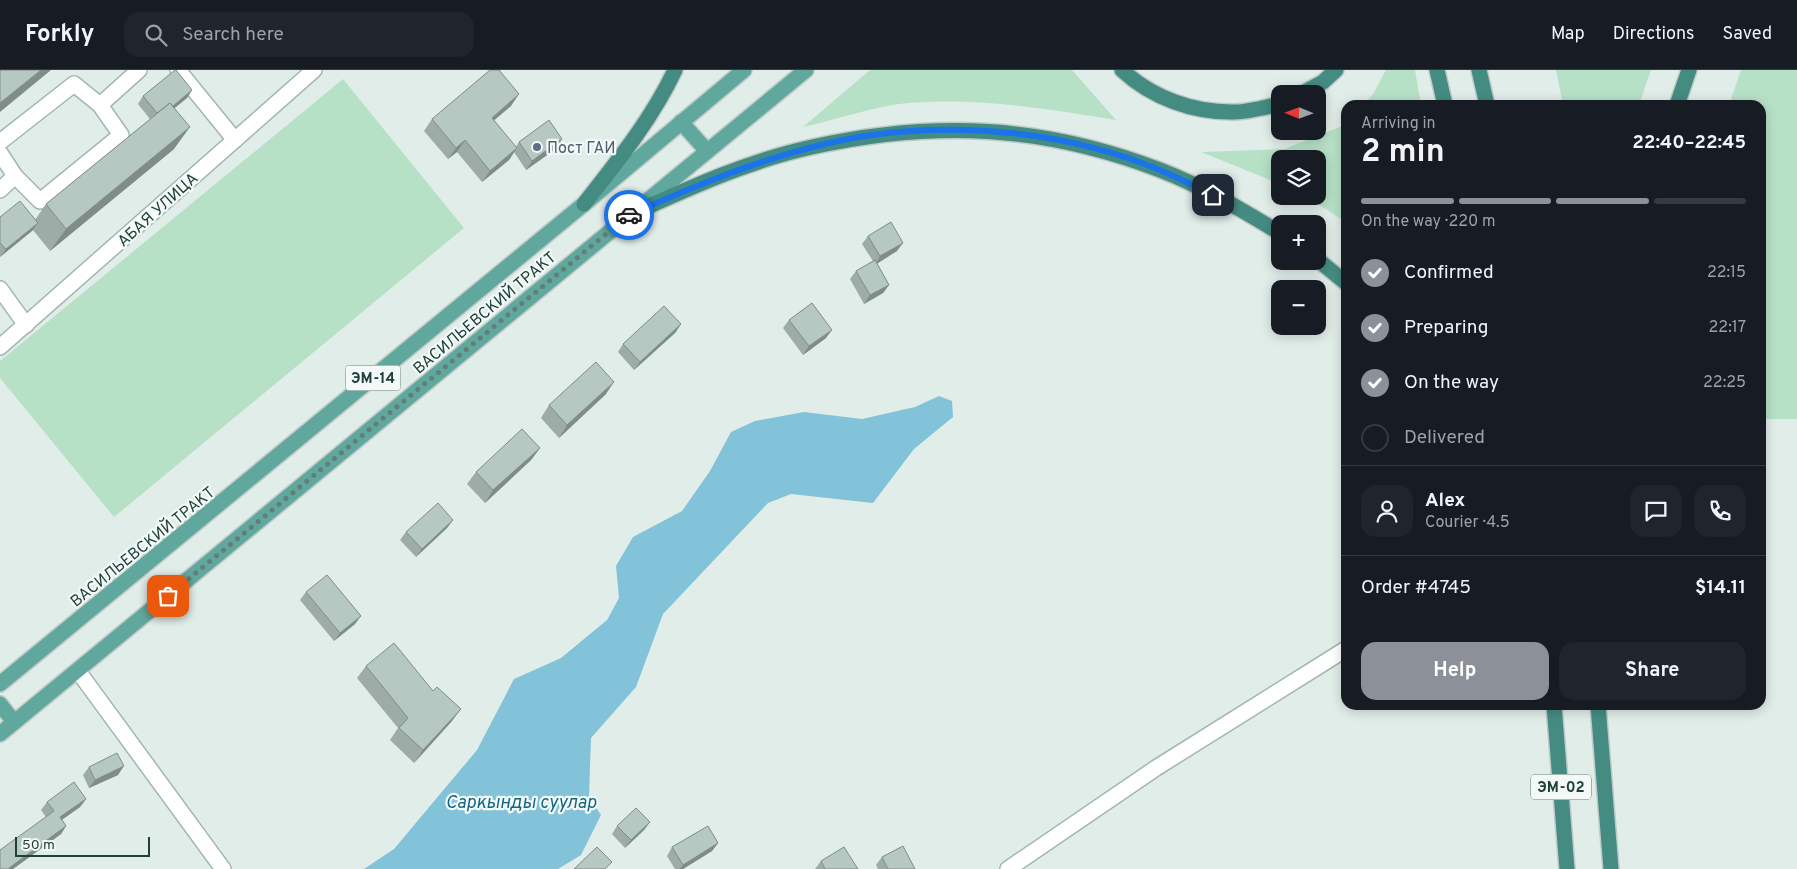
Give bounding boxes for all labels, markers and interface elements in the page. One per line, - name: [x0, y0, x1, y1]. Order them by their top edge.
- search box: [124, 12, 474, 57]
- text: Forkly: [25, 20, 94, 50]
- icon: search: [142, 21, 170, 49]
- text: Search here: [182, 23, 284, 47]
- text: Map: [1551, 23, 1585, 46]
- text: Directions: [1613, 23, 1695, 46]
- text: Saved: [1723, 23, 1772, 46]
- north arrow: [1271, 85, 1326, 140]
- map controls: [1271, 85, 1326, 335]
- text: Arriving in: [1361, 114, 1436, 134]
- text: 22:40–22:45: [1632, 131, 1746, 155]
- text: 2 min: [1361, 133, 1445, 173]
- place label: Пост ГАИ: [547, 139, 615, 159]
- marker: Пост ГАИ: [531, 141, 543, 153]
- button: layers: [1271, 150, 1326, 205]
- street label: АБАЯ УЛИЦА: [114, 169, 203, 252]
- pin: [1192, 174, 1234, 216]
- icon: home: [1199, 181, 1227, 209]
- courier: [604, 190, 654, 240]
- icon: car: [615, 201, 643, 229]
- text: On the way · 220 m: [1361, 212, 1496, 232]
- button: +: [1271, 215, 1326, 270]
- street label: ВАСИЛЬЕВСКИЙ ТРАКТ: [408, 246, 561, 379]
- icon: check: [1361, 259, 1389, 287]
- text: Confirmed: [1404, 261, 1494, 285]
- text: 22:15: [1707, 263, 1746, 283]
- button: −: [1271, 280, 1326, 335]
- icon: check: [1361, 314, 1389, 342]
- text: Preparing: [1404, 316, 1488, 340]
- text: 22:17: [1709, 318, 1746, 338]
- road number: ЭМ-14: [346, 366, 400, 390]
- icon: check: [1361, 369, 1389, 397]
- text: On the way: [1404, 371, 1499, 395]
- text: 22:25: [1703, 373, 1746, 393]
- text: Delivered: [1404, 426, 1485, 450]
- street label: ВАСИЛЬЕВСКИЙ ТРАКТ: [66, 481, 220, 612]
- button: person: [1361, 485, 1413, 537]
- button: chat: [1630, 485, 1682, 537]
- button: phone: [1694, 485, 1746, 537]
- text: Alex: [1425, 489, 1465, 513]
- text: Courier · 4.5: [1425, 513, 1510, 533]
- pin: [147, 575, 189, 617]
- text: Order #4745: [1361, 576, 1471, 600]
- text: $14.11: [1695, 576, 1746, 600]
- icon: bag: [154, 582, 182, 610]
- button: Help: [1361, 642, 1549, 700]
- button: Share: [1559, 642, 1746, 700]
- road number: ЭМ-02: [1531, 774, 1591, 800]
- water label: Саркынды суулар: [446, 792, 597, 815]
- scale bar: [15, 834, 150, 857]
- text: 50 m: [22, 837, 55, 854]

